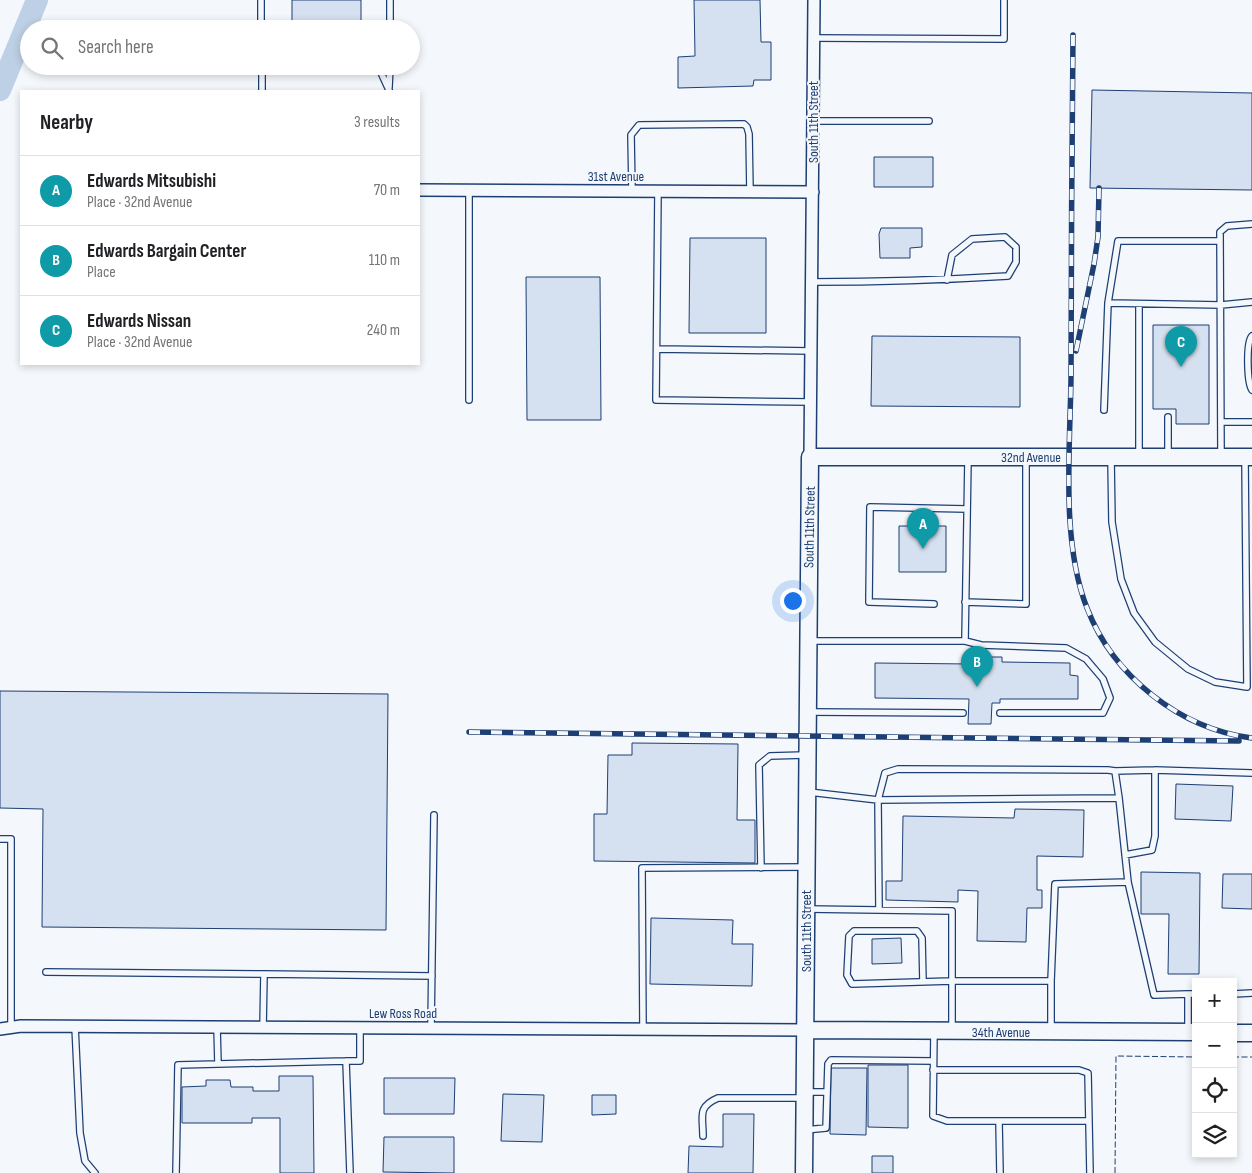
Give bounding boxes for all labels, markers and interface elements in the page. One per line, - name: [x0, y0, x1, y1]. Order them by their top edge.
- search box: [20, 20, 420, 75]
- icon: search: [38, 34, 66, 62]
- text: Search here: [78, 36, 154, 59]
- street label: South 11th Street: [805, 81, 822, 163]
- text: Nearby: [40, 110, 93, 135]
- text: 3 results: [354, 113, 400, 132]
- street label: 31st Avenue: [588, 168, 644, 185]
- text: Edwards Mitsubishi: [87, 170, 216, 193]
- text: A: [52, 181, 60, 200]
- text: 70 m: [374, 181, 400, 200]
- text: Place · 32nd Avenue: [87, 193, 192, 212]
- text: Edwards Bargain Center: [87, 240, 246, 263]
- text: B: [52, 251, 60, 270]
- text: 110 m: [369, 251, 400, 270]
- text: Place: [87, 263, 116, 282]
- text: Edwards Nissan: [87, 310, 191, 333]
- text: C: [52, 321, 60, 340]
- text: 240 m: [367, 321, 400, 340]
- pin: C: [1165, 326, 1197, 367]
- text: Place · 32nd Avenue: [87, 333, 192, 352]
- street label: 32nd Avenue: [1001, 449, 1061, 466]
- street label: South 11th Street: [800, 486, 819, 568]
- pin: A: [907, 508, 939, 549]
- your location: [780, 588, 806, 614]
- pin: B: [961, 646, 993, 687]
- street label: South 11th Street: [798, 890, 815, 972]
- map controls: [1192, 978, 1237, 1158]
- button: +: [1192, 978, 1237, 1023]
- street label: Lew Ross Road: [369, 1005, 437, 1022]
- button: −: [1192, 1023, 1237, 1068]
- street label: 34th Avenue: [972, 1024, 1030, 1041]
- button: locate: [1192, 1068, 1237, 1113]
- button: layers: [1192, 1113, 1237, 1158]

